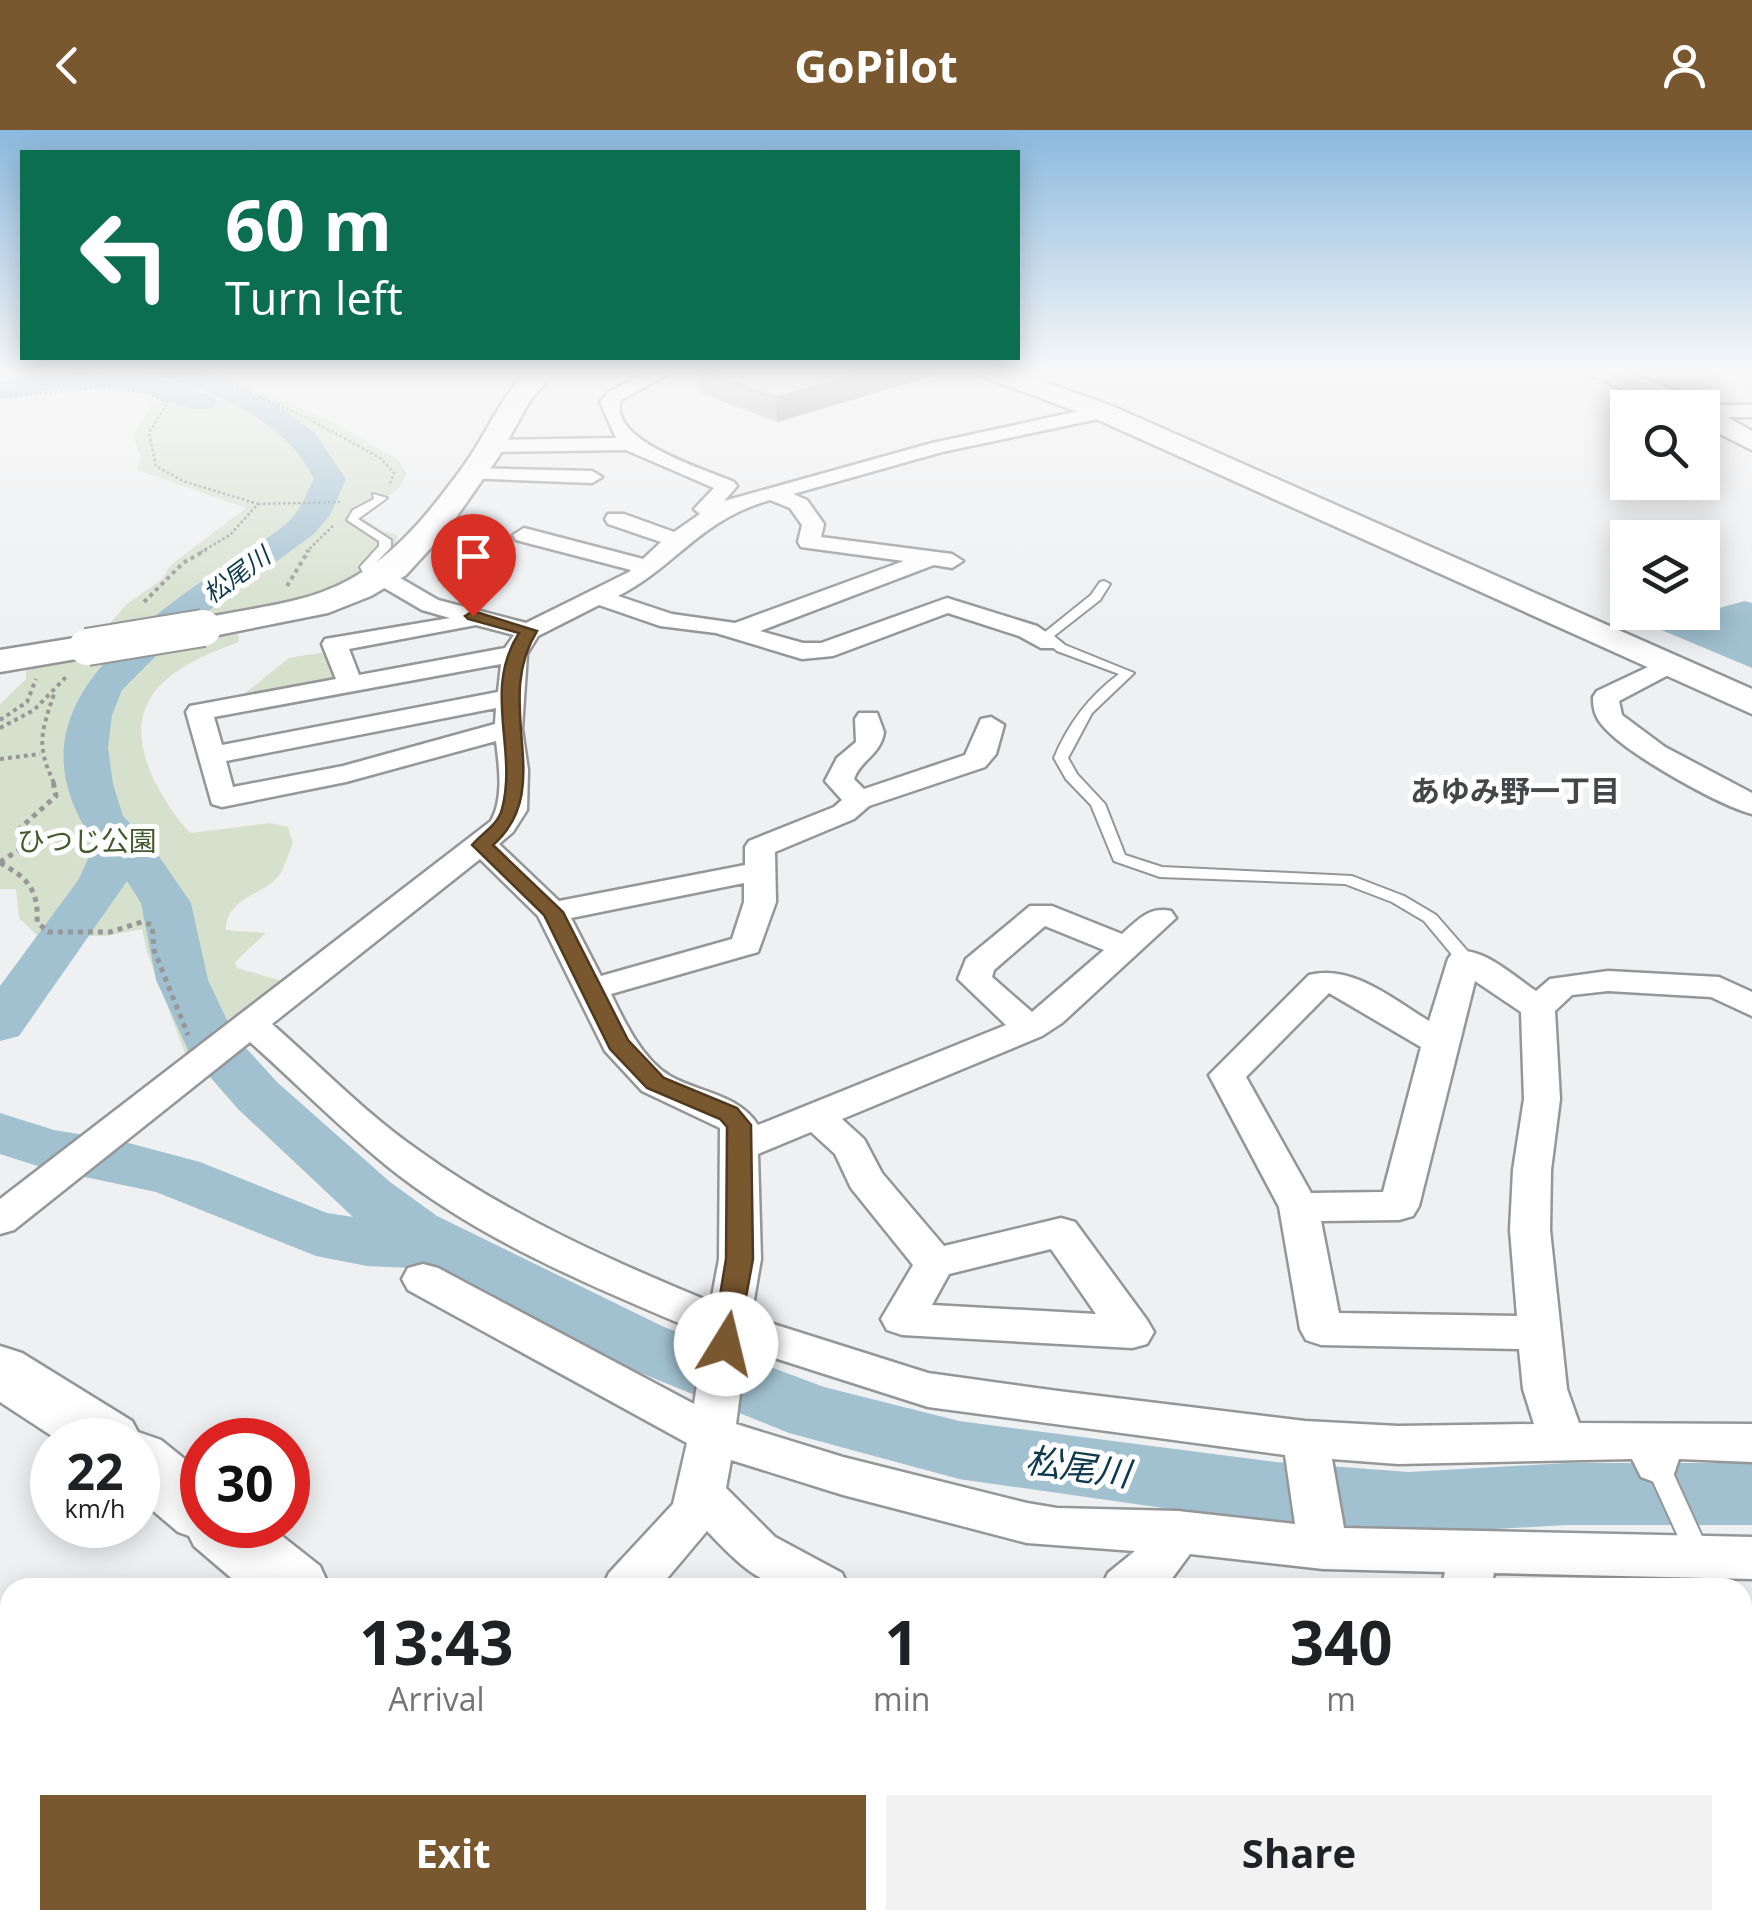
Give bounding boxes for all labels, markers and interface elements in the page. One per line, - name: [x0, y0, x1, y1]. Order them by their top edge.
- text: GoPilot: [794, 35, 958, 96]
- icon: back: [40, 38, 95, 93]
- icon: person: [1657, 38, 1712, 93]
- text: 60 m: [225, 176, 392, 272]
- icon: left: [60, 190, 190, 320]
- text: Turn left: [225, 267, 403, 328]
- map controls: [1610, 390, 1720, 630]
- button: search: [1610, 390, 1720, 500]
- pin: [431, 514, 516, 617]
- button: layers: [1610, 520, 1720, 630]
- icon: arrive: [446, 529, 501, 584]
- water label: 松尾川: [196, 536, 279, 610]
- district label: あゆみ野一丁目: [1410, 770, 1620, 811]
- park label: ひつじ公園: [17, 821, 157, 859]
- position arrow: [674, 1292, 778, 1396]
- speed limit sign: 30: [180, 1418, 310, 1548]
- water label: 松尾川: [1023, 1435, 1137, 1497]
- text: 22: [66, 1437, 124, 1505]
- text: km/h: [65, 1491, 125, 1525]
- text: 13:43: [359, 1601, 514, 1683]
- text: 1: [885, 1601, 919, 1683]
- text: 340: [1290, 1601, 1393, 1683]
- text: Arrival: [388, 1677, 485, 1720]
- text: min: [873, 1677, 930, 1720]
- text: m: [1326, 1677, 1356, 1720]
- button: Exit: [40, 1795, 866, 1910]
- button: Share: [886, 1795, 1712, 1910]

